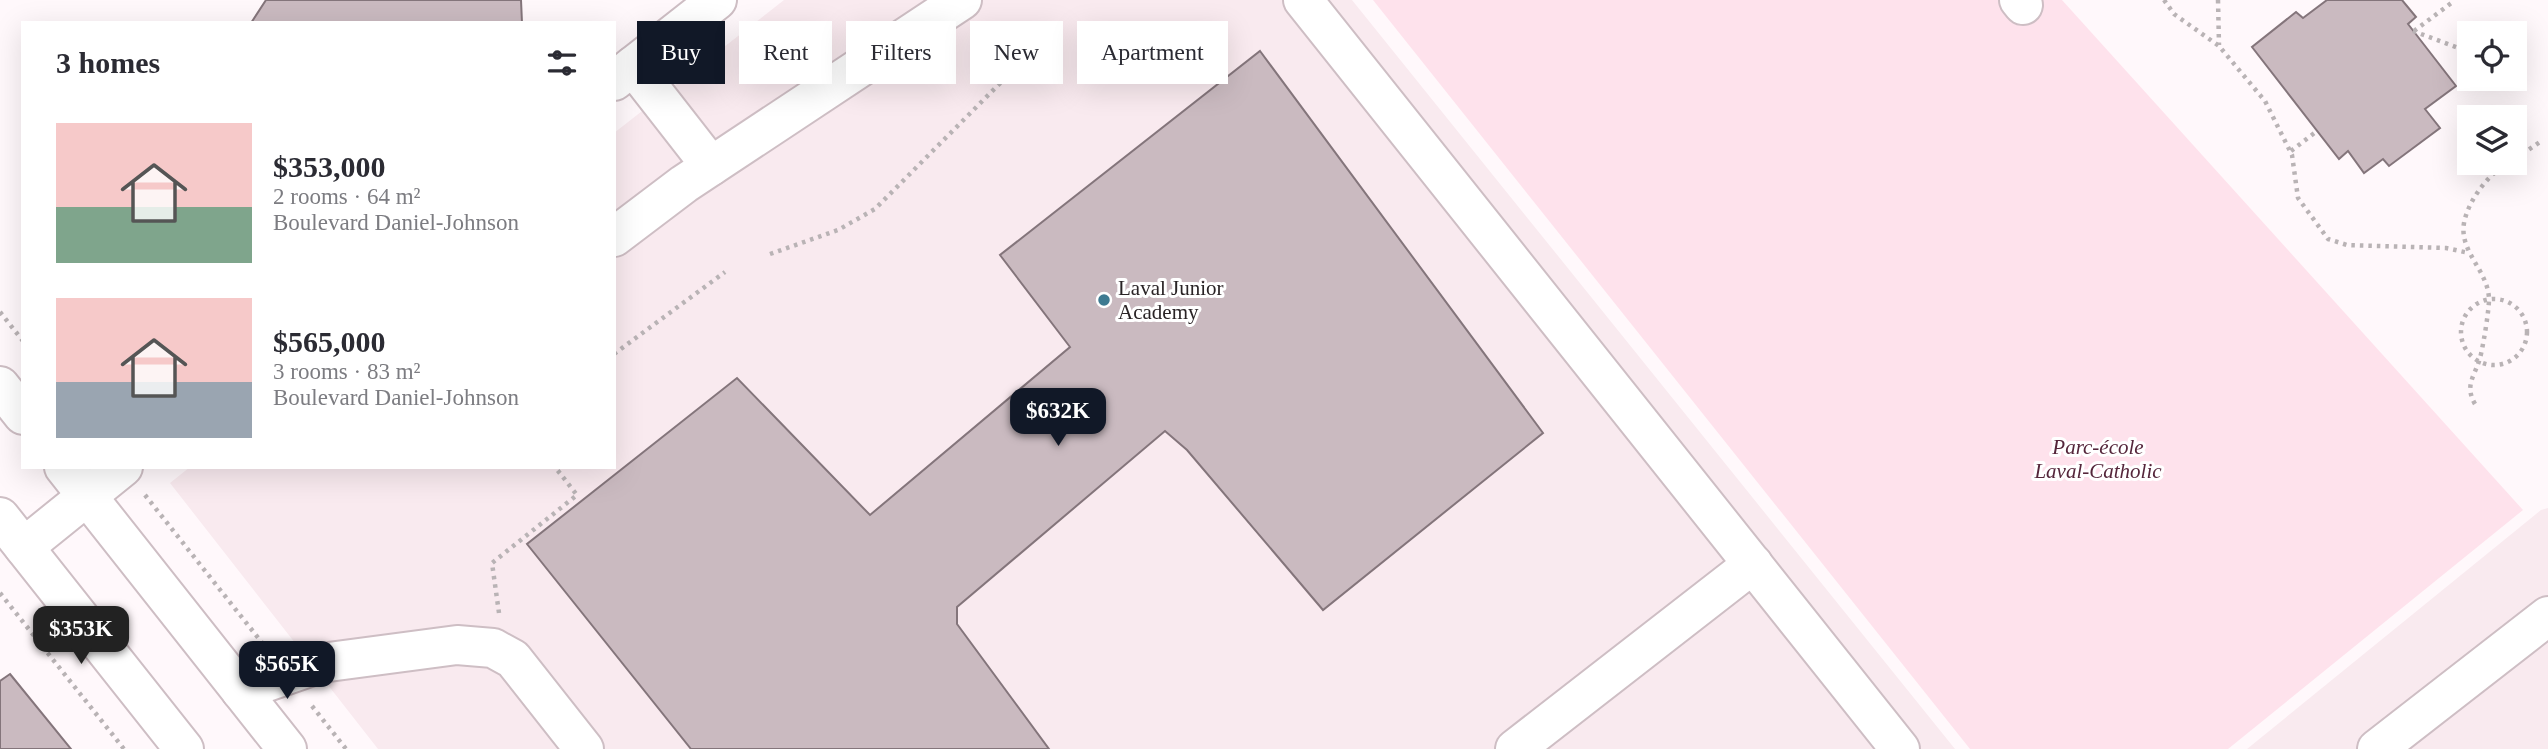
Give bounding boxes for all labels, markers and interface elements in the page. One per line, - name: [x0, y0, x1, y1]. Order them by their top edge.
- chip: Buy: [637, 21, 725, 84]
- chip: Rent: [739, 21, 832, 84]
- chip: Filters: [846, 21, 956, 84]
- chip: New: [970, 21, 1063, 84]
- chip: Apartment: [1077, 21, 1228, 84]
- map controls: [2457, 21, 2527, 175]
- button: locate: [2457, 21, 2527, 91]
- icon: filters: [543, 44, 581, 82]
- text: 3 homes: [56, 46, 160, 79]
- button: layers: [2457, 105, 2527, 175]
- text: $353,000: [273, 150, 386, 183]
- icon: home: [112, 151, 196, 235]
- text: 2 rooms · 64 m²: [273, 184, 420, 209]
- text: Boulevard Daniel-Johnson: [273, 210, 519, 235]
- place label: Laval Junior Academy: [1118, 276, 1224, 324]
- marker: Laval Junior Academy: [1096, 292, 1112, 308]
- text: $565,000: [273, 325, 386, 358]
- icon: home: [112, 326, 196, 410]
- text: 3 rooms · 83 m²: [273, 359, 420, 384]
- text: Boulevard Daniel-Johnson: [273, 385, 519, 410]
- pin: $632K: [1009, 388, 1107, 448]
- text: $632K: [1026, 398, 1090, 423]
- park label: Parc-école Laval-Catholic: [2033, 435, 2162, 483]
- pin: $353K: [32, 606, 130, 666]
- text: $353K: [49, 616, 113, 641]
- pin: $565K: [238, 642, 336, 701]
- text: $565K: [255, 651, 319, 676]

